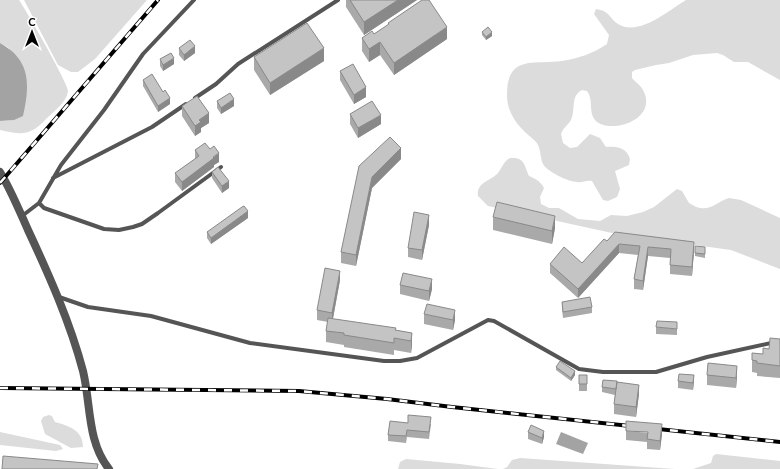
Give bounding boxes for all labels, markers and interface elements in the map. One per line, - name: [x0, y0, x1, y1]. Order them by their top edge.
- north arrow: [12, 12, 52, 52]
- text: С: [28, 15, 36, 28]

